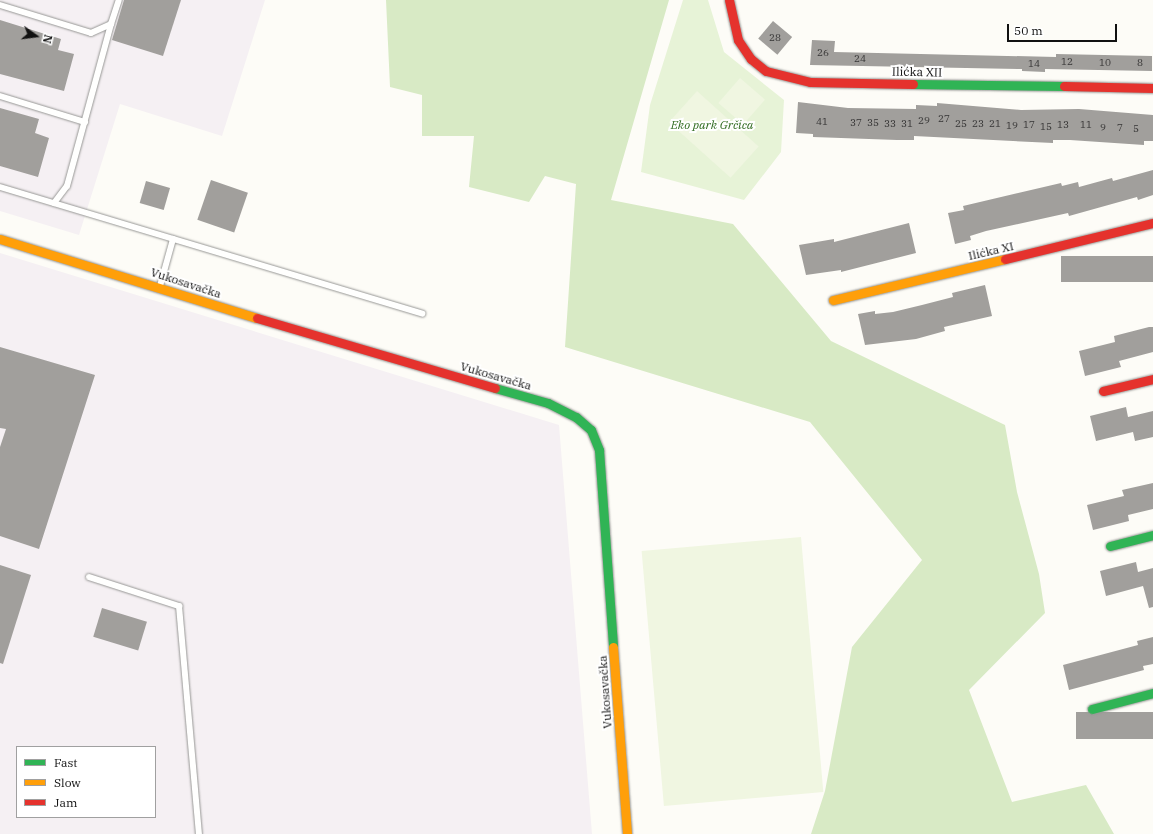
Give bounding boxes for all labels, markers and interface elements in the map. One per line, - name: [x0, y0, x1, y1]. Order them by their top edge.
- north arrow: [16, 16, 56, 56]
- scale bar: [1009, 16, 1119, 42]
- text: 50 m: [1014, 23, 1043, 38]
- house number: 28: [769, 32, 781, 44]
- text: N: [40, 33, 55, 45]
- house number: 26: [817, 47, 829, 59]
- house number: 24: [854, 53, 866, 65]
- house number: 12: [1061, 56, 1073, 68]
- house number: 10: [1099, 57, 1111, 69]
- house number: 8: [1137, 57, 1143, 69]
- house number: 14: [1028, 58, 1040, 70]
- street label: Ilićka XII: [892, 64, 942, 80]
- house number: 27: [938, 113, 950, 125]
- house number: 29: [918, 115, 930, 127]
- house number: 41: [816, 116, 828, 128]
- house number: 37: [850, 117, 862, 129]
- house number: 35: [867, 117, 879, 129]
- park label: Eko park Grčica: [671, 118, 753, 132]
- house number: 33: [884, 118, 896, 130]
- house number: 31: [901, 118, 913, 130]
- house number: 25: [955, 118, 967, 130]
- house number: 23: [972, 118, 984, 130]
- house number: 21: [989, 118, 1001, 130]
- house number: 17: [1023, 119, 1035, 131]
- house number: 13: [1057, 119, 1069, 131]
- house number: 11: [1080, 119, 1092, 131]
- house number: 19: [1006, 120, 1018, 132]
- house number: 15: [1040, 121, 1052, 133]
- house number: 9: [1100, 122, 1106, 134]
- house number: 7: [1117, 122, 1123, 134]
- house number: 5: [1133, 123, 1139, 135]
- street label: Ilićka XI: [967, 239, 1015, 263]
- street label: Vukosavačka: [149, 265, 223, 301]
- street label: Vukosavačka: [459, 359, 533, 393]
- street label: Vukosavačka: [595, 655, 615, 729]
- legend: [16, 746, 156, 818]
- text: Fast: [54, 755, 78, 770]
- text: Slow: [54, 775, 81, 790]
- text: Jam: [54, 795, 77, 810]

